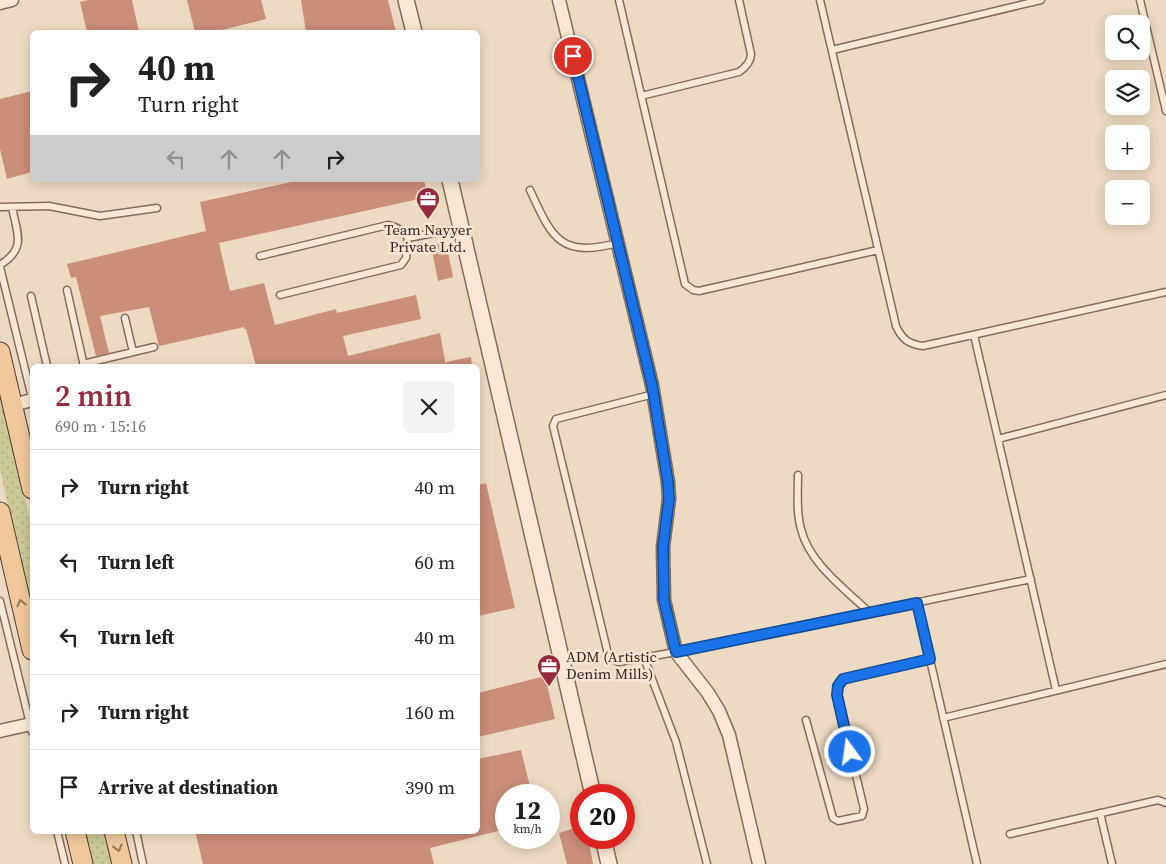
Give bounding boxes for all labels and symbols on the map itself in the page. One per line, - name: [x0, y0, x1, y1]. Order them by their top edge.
- pin: [552, 35, 594, 77]
- office icon: Team Nayyer Private Ltd.: [415, 186, 441, 220]
- place label: Team Nayyer Private Ltd.: [384, 219, 472, 257]
- one-way arrow: [16, 598, 27, 607]
- place label: ADM (Artistic Denim Mills): [566, 646, 657, 684]
- office icon: ADM (Artistic Denim Mills): [536, 653, 562, 687]
- position arrow: [823, 725, 875, 777]
- speed limit sign: 20: [570, 784, 635, 849]
- one-way arrow: [112, 843, 123, 852]

